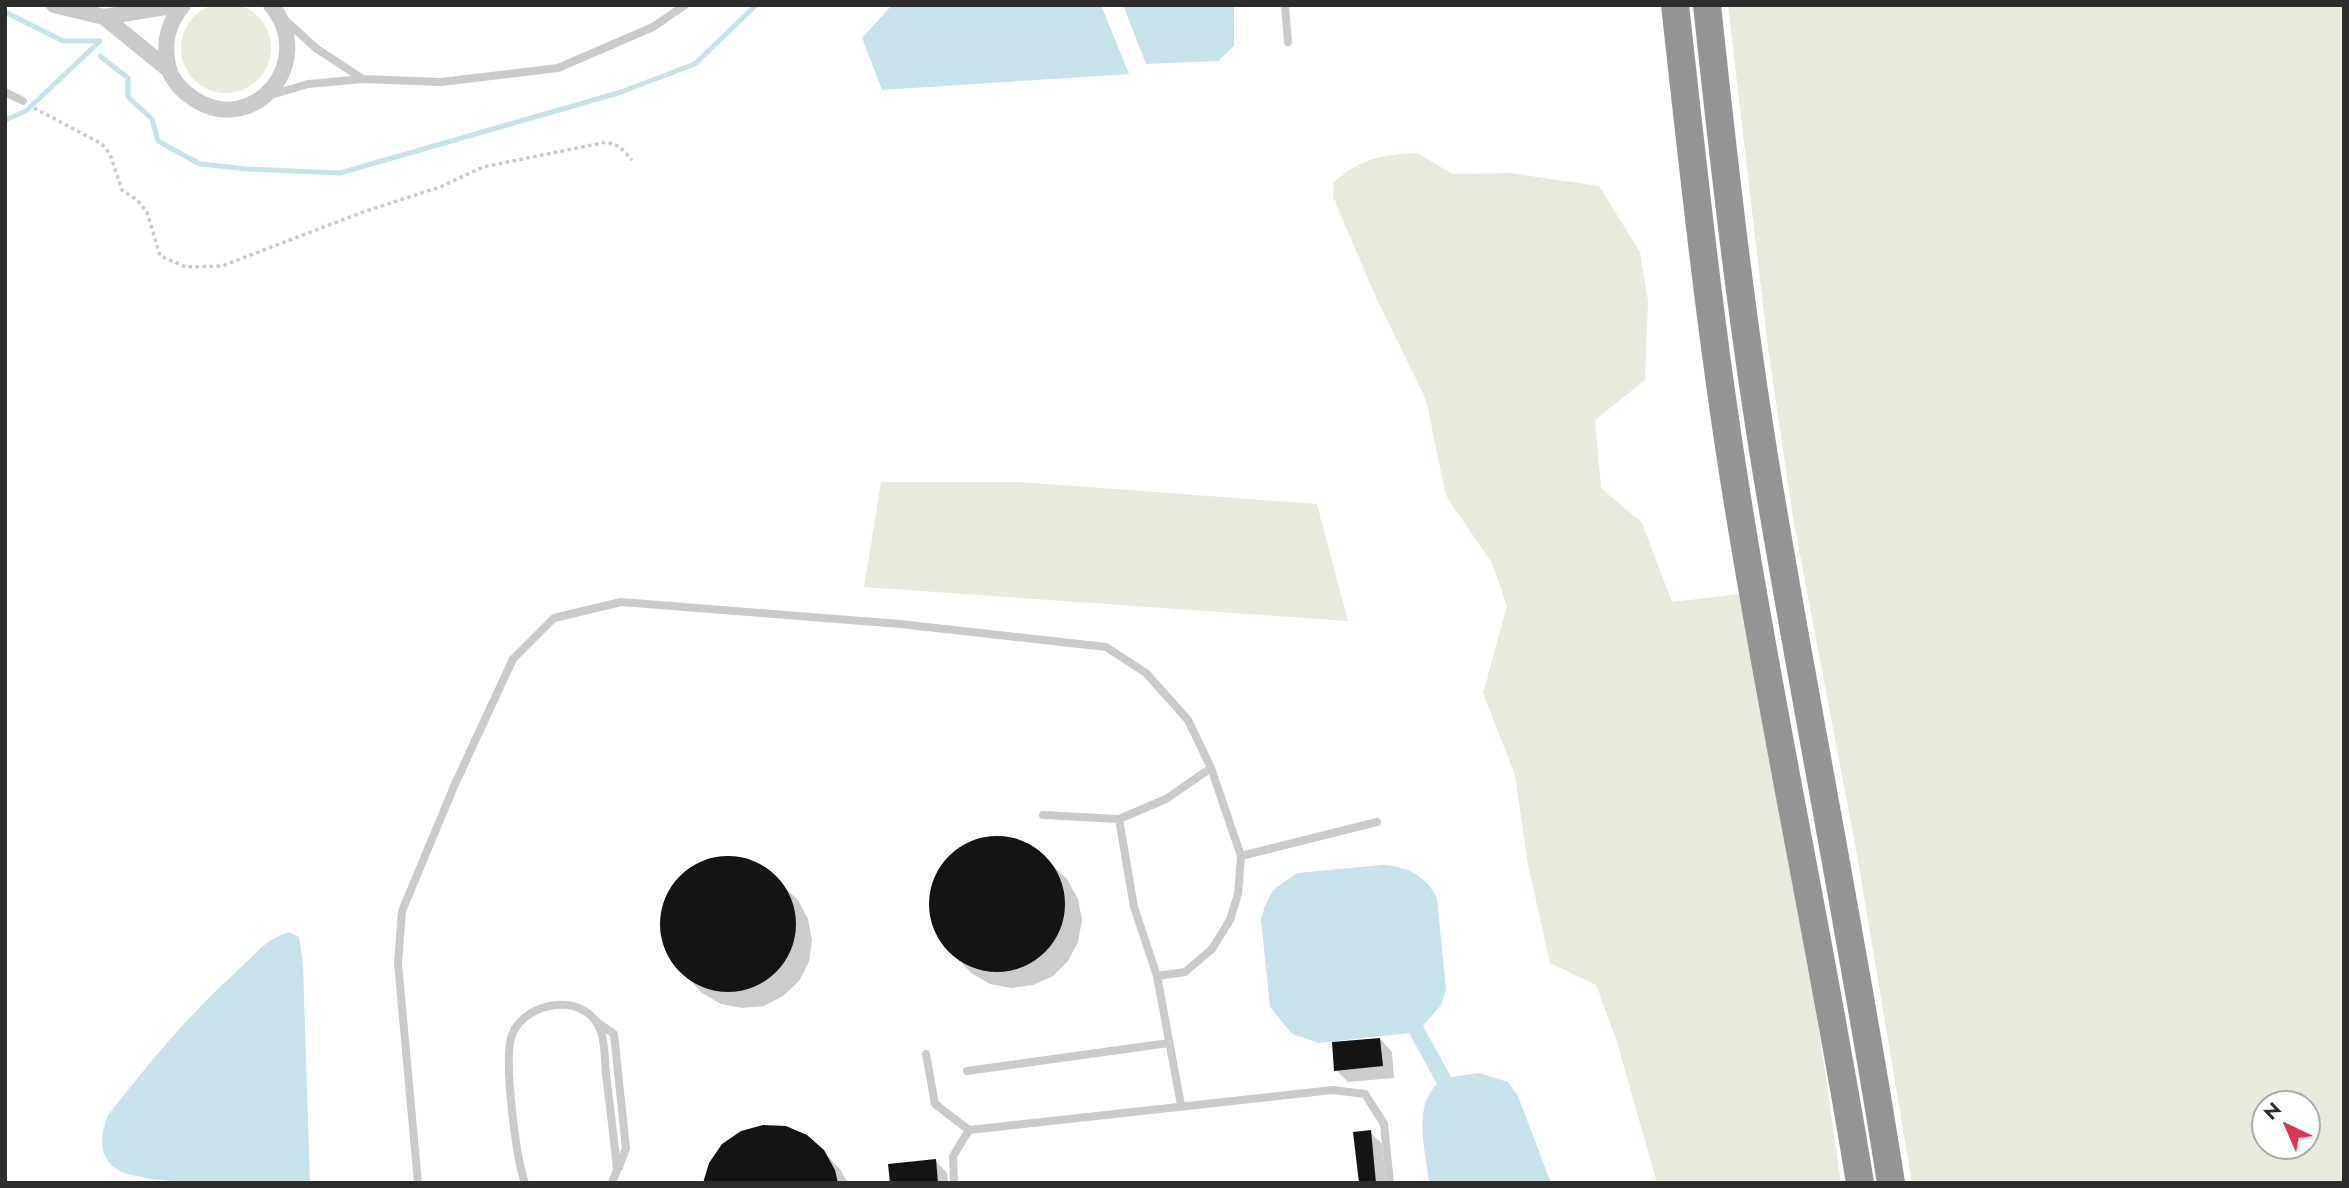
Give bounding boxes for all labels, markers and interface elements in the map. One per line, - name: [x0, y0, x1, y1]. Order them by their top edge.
- north arrow: [2251, 1090, 2321, 1160]
- text: N: [2258, 1096, 2287, 1126]

